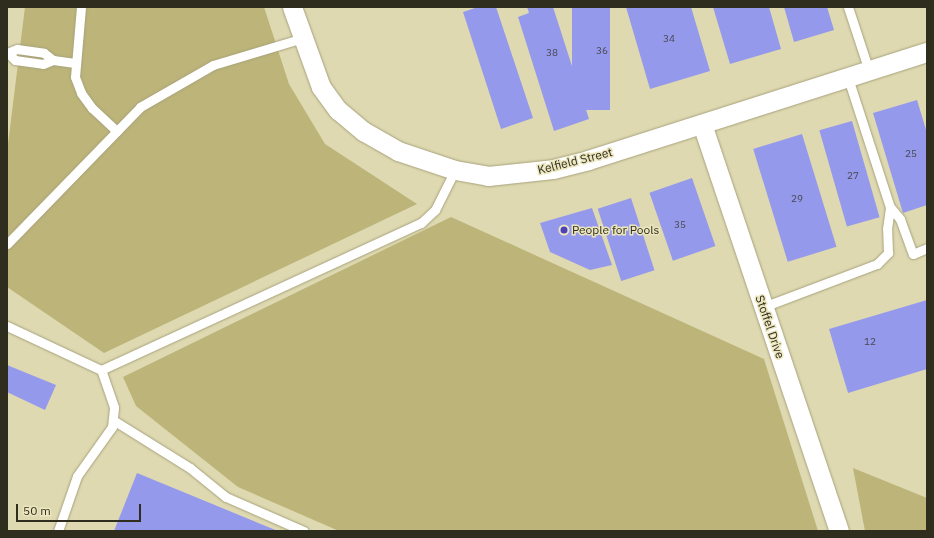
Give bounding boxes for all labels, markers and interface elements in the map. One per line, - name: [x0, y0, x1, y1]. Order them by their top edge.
- house number: 34: [663, 33, 675, 45]
- house number: 36: [596, 45, 608, 57]
- house number: 38: [546, 47, 558, 59]
- street label: Kelfield Street: [536, 145, 614, 177]
- house number: 25: [905, 148, 917, 160]
- house number: 27: [847, 170, 859, 182]
- house number: 29: [791, 193, 803, 205]
- house number: 35: [674, 219, 686, 231]
- place label: People for Pools: [572, 223, 659, 237]
- marker: People for Pools: [559, 225, 569, 235]
- street label: Stoffel Drive: [752, 293, 788, 361]
- house number: 12: [864, 336, 876, 348]
- scale bar: [18, 496, 143, 522]
- text: 50 m: [23, 503, 51, 518]

